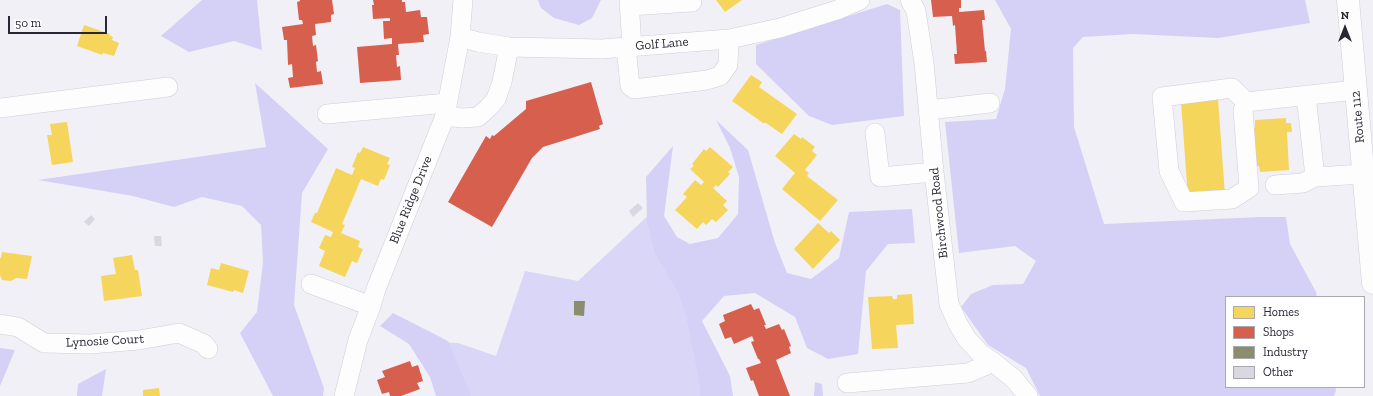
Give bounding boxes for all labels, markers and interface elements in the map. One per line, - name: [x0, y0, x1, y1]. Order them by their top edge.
- scale bar: [10, 8, 109, 34]
- north arrow: [1325, 8, 1365, 48]
- text: N: [1341, 9, 1349, 22]
- text: 50 m: [15, 16, 41, 30]
- street label: Golf Lane: [635, 34, 689, 54]
- street label: Route 112: [1348, 90, 1368, 144]
- street label: Blue Ridge Drive: [386, 154, 436, 246]
- street label: Birchwood Road: [926, 167, 952, 259]
- legend: [1225, 296, 1365, 388]
- text: Homes: [1263, 305, 1299, 319]
- text: Shops: [1263, 325, 1294, 339]
- street label: Lynosie Court: [65, 331, 145, 351]
- text: Industry: [1263, 345, 1308, 359]
- text: Other: [1263, 365, 1294, 379]

